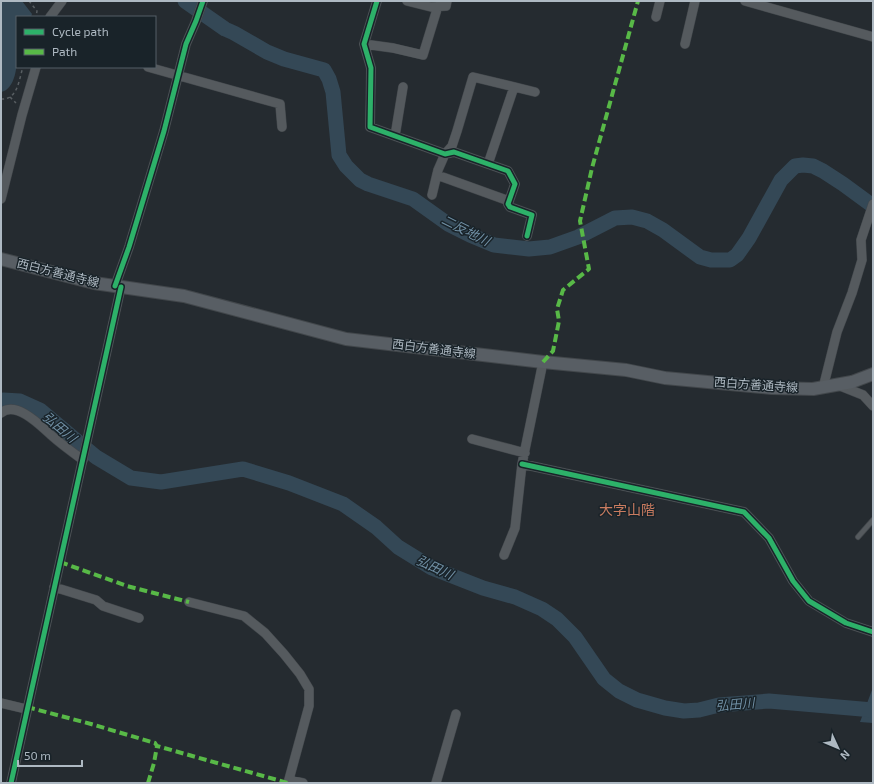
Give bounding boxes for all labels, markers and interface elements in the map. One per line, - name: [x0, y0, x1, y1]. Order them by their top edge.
- legend: [16, 16, 156, 68]
- text: Cycle path: [52, 24, 109, 38]
- text: Path: [52, 44, 77, 58]
- water label: 二反地川: [439, 211, 495, 250]
- street label: 西白方善通寺線: [16, 255, 101, 289]
- street label: 西白方善通寺線: [392, 336, 477, 360]
- street label: 西白方善通寺線: [714, 374, 798, 394]
- water label: 弘田川: [40, 408, 82, 447]
- district label: 大字山階: [599, 501, 655, 518]
- water label: 弘田川: [414, 552, 458, 583]
- water label: 弘田川: [715, 694, 757, 714]
- north arrow: [818, 728, 858, 768]
- scale bar: [18, 742, 82, 768]
- text: 50 m: [24, 748, 51, 762]
- text: N: [838, 748, 853, 763]

